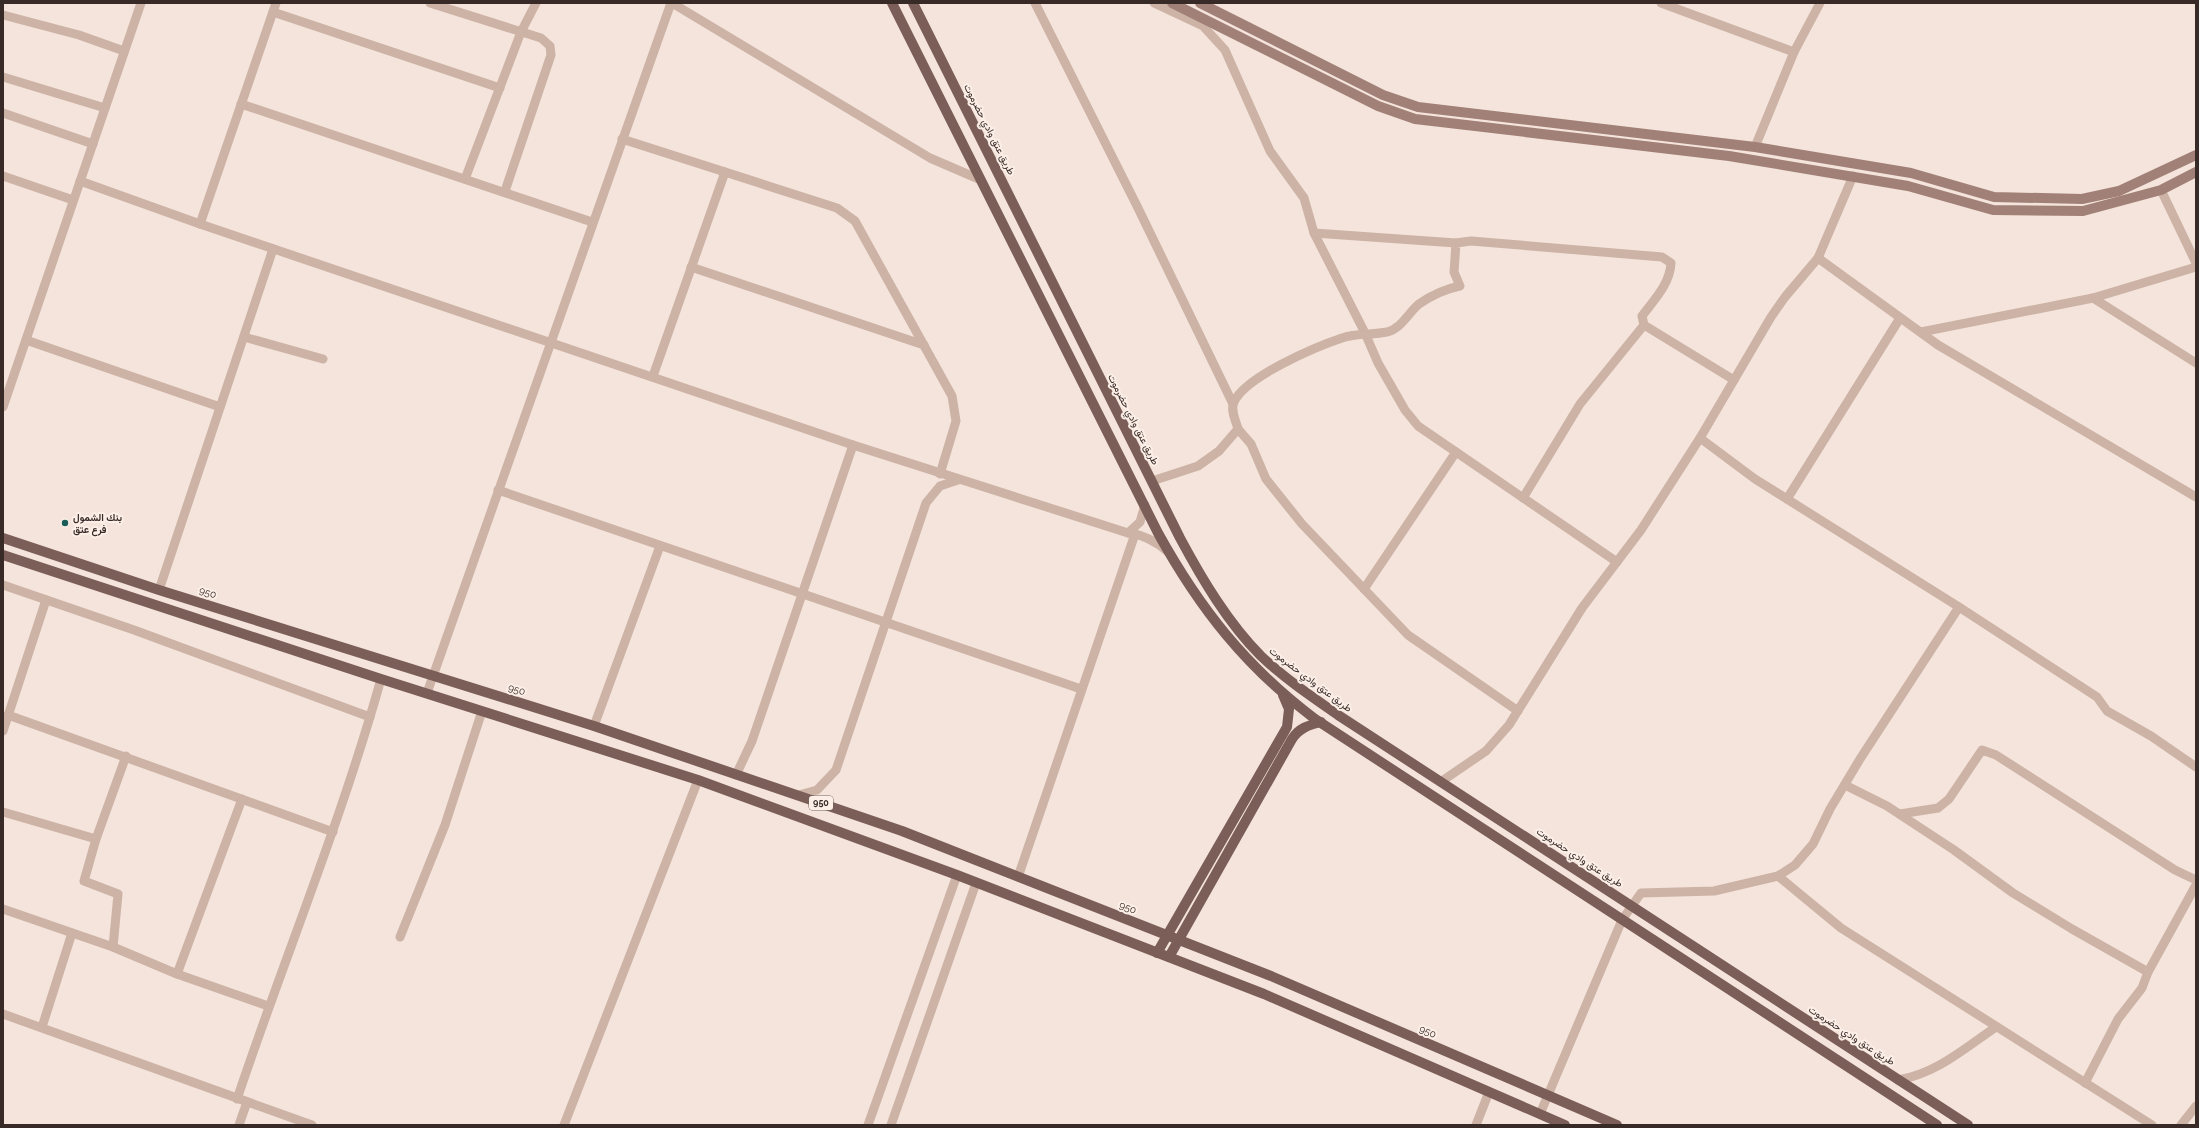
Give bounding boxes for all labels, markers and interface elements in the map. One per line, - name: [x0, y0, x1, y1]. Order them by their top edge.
- street label: طريق عتق وادي حضرموت: [959, 82, 1017, 178]
- street label: طريق عتق وادي حضرموت: [1103, 372, 1161, 468]
- place label: بنك الشمول فرع عتق: [73, 512, 122, 537]
- marker: بنك الشمول فرع عتق: [60, 518, 70, 528]
- street label: 950: [198, 585, 218, 600]
- street label: طريق عتق وادي حضرموت: [1266, 645, 1354, 717]
- street label: 950: [507, 682, 527, 697]
- road number: 950: [809, 796, 833, 810]
- street label: طريق عتق وادي حضرموت: [1533, 825, 1625, 892]
- street label: 950: [1118, 899, 1138, 916]
- street label: طريق عتق وادي حضرموت: [1805, 1003, 1897, 1070]
- street label: 950: [1418, 1023, 1438, 1040]

